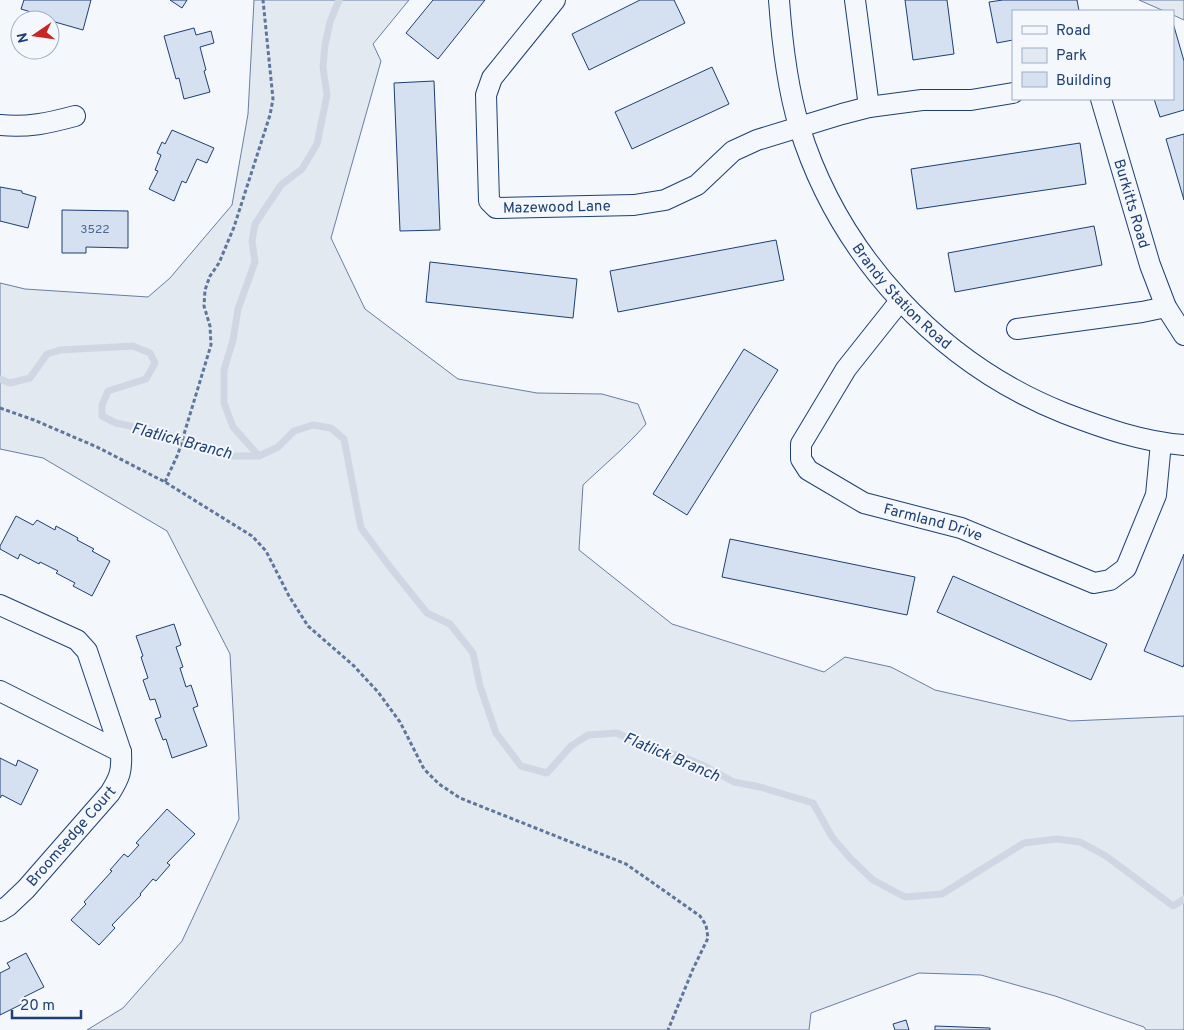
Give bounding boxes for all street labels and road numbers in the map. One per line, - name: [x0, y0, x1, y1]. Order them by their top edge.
- street label: Burkitts Road: [1108, 157, 1153, 251]
- street label: Mazewood Lane: [503, 198, 611, 219]
- street label: Brandy Station Road: [847, 240, 954, 354]
- street label: Farmland Drive: [881, 500, 985, 547]
- street label: Broomsedge Court: [23, 783, 121, 891]

